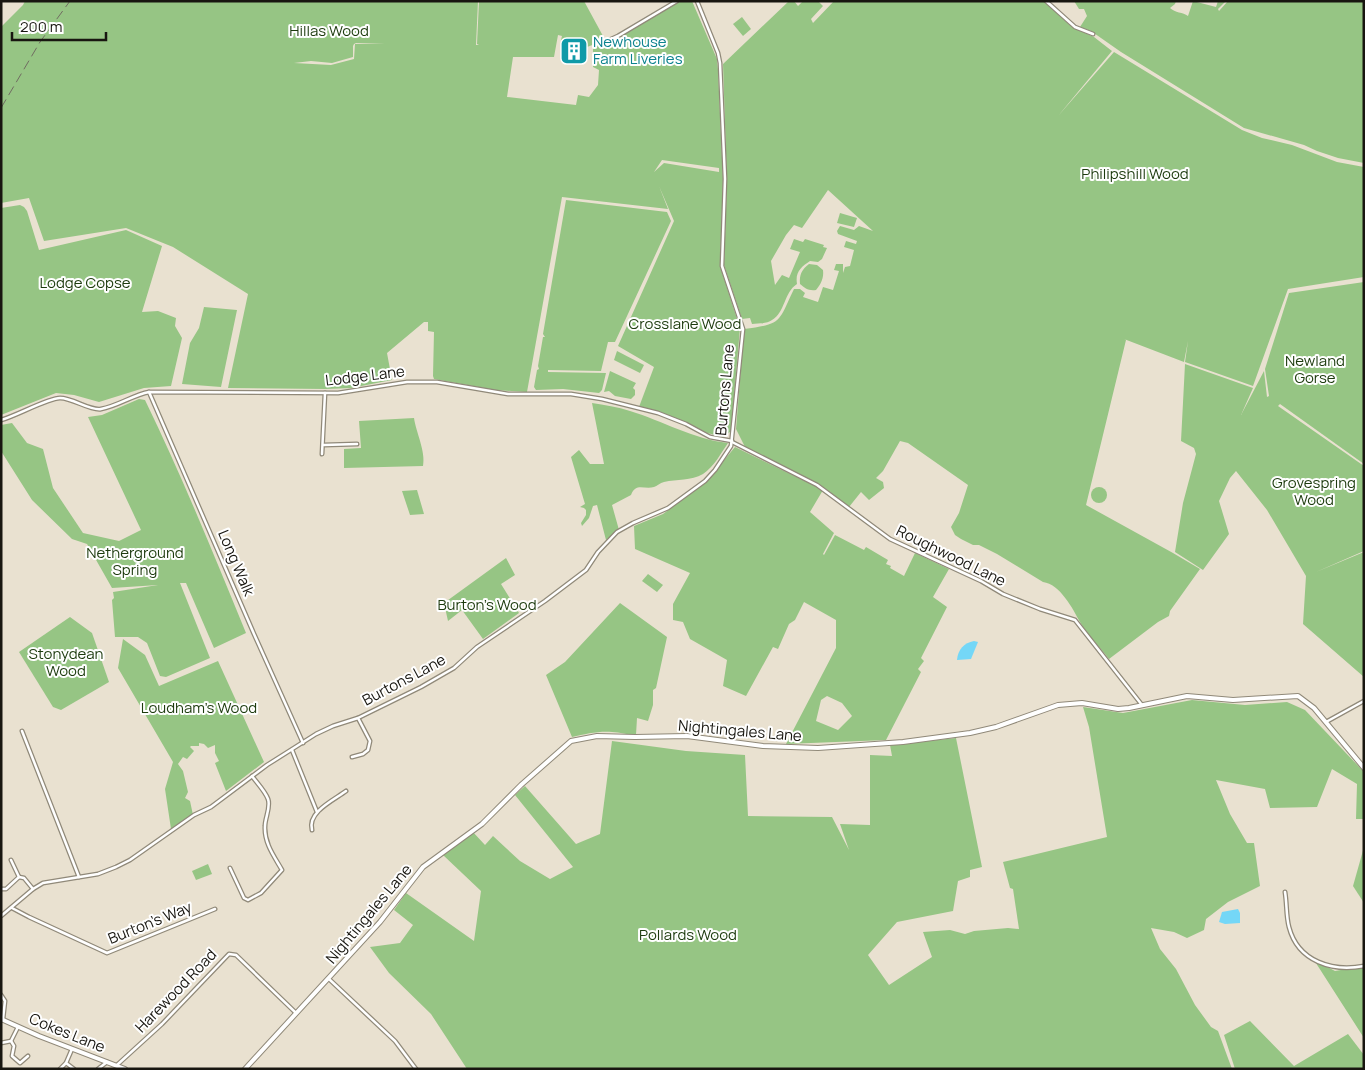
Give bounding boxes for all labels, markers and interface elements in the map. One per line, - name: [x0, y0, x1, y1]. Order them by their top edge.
- scale bar: [12, 10, 106, 42]
- text: 200 m: [20, 16, 63, 37]
- park label: Hillas Wood: [289, 20, 369, 41]
- place label: Newhouse Farm Liveries: [593, 31, 683, 69]
- building icon: Newhouse Farm Liveries: [559, 36, 589, 66]
- park label: Philipshill Wood: [1081, 163, 1189, 184]
- park label: Lodge Copse: [39, 272, 131, 293]
- park label: Crosslane Wood: [629, 313, 741, 334]
- street label: Burtons Lane: [710, 343, 739, 436]
- park label: Newland Gorse: [1285, 350, 1345, 388]
- street label: Lodge Lane: [324, 360, 406, 391]
- park label: Grovespring Wood: [1272, 472, 1356, 510]
- street label: Roughwood Lane: [893, 520, 1010, 591]
- street label: Long Walk: [213, 527, 260, 600]
- park label: Netherground Spring: [86, 542, 184, 580]
- park label: Burton's Wood: [437, 594, 537, 615]
- park label: Stonydean Wood: [29, 643, 103, 681]
- street label: Burtons Lane: [358, 649, 449, 710]
- park label: Loudham's Wood: [141, 697, 257, 718]
- street label: Nightingales Lane: [677, 715, 803, 746]
- street label: Nightingales Lane: [321, 859, 417, 968]
- street label: Burton's Way: [105, 896, 195, 949]
- park label: Pollards Wood: [639, 924, 737, 945]
- street label: Harewood Road: [130, 944, 221, 1037]
- street label: Cokes Lane: [26, 1008, 108, 1057]

